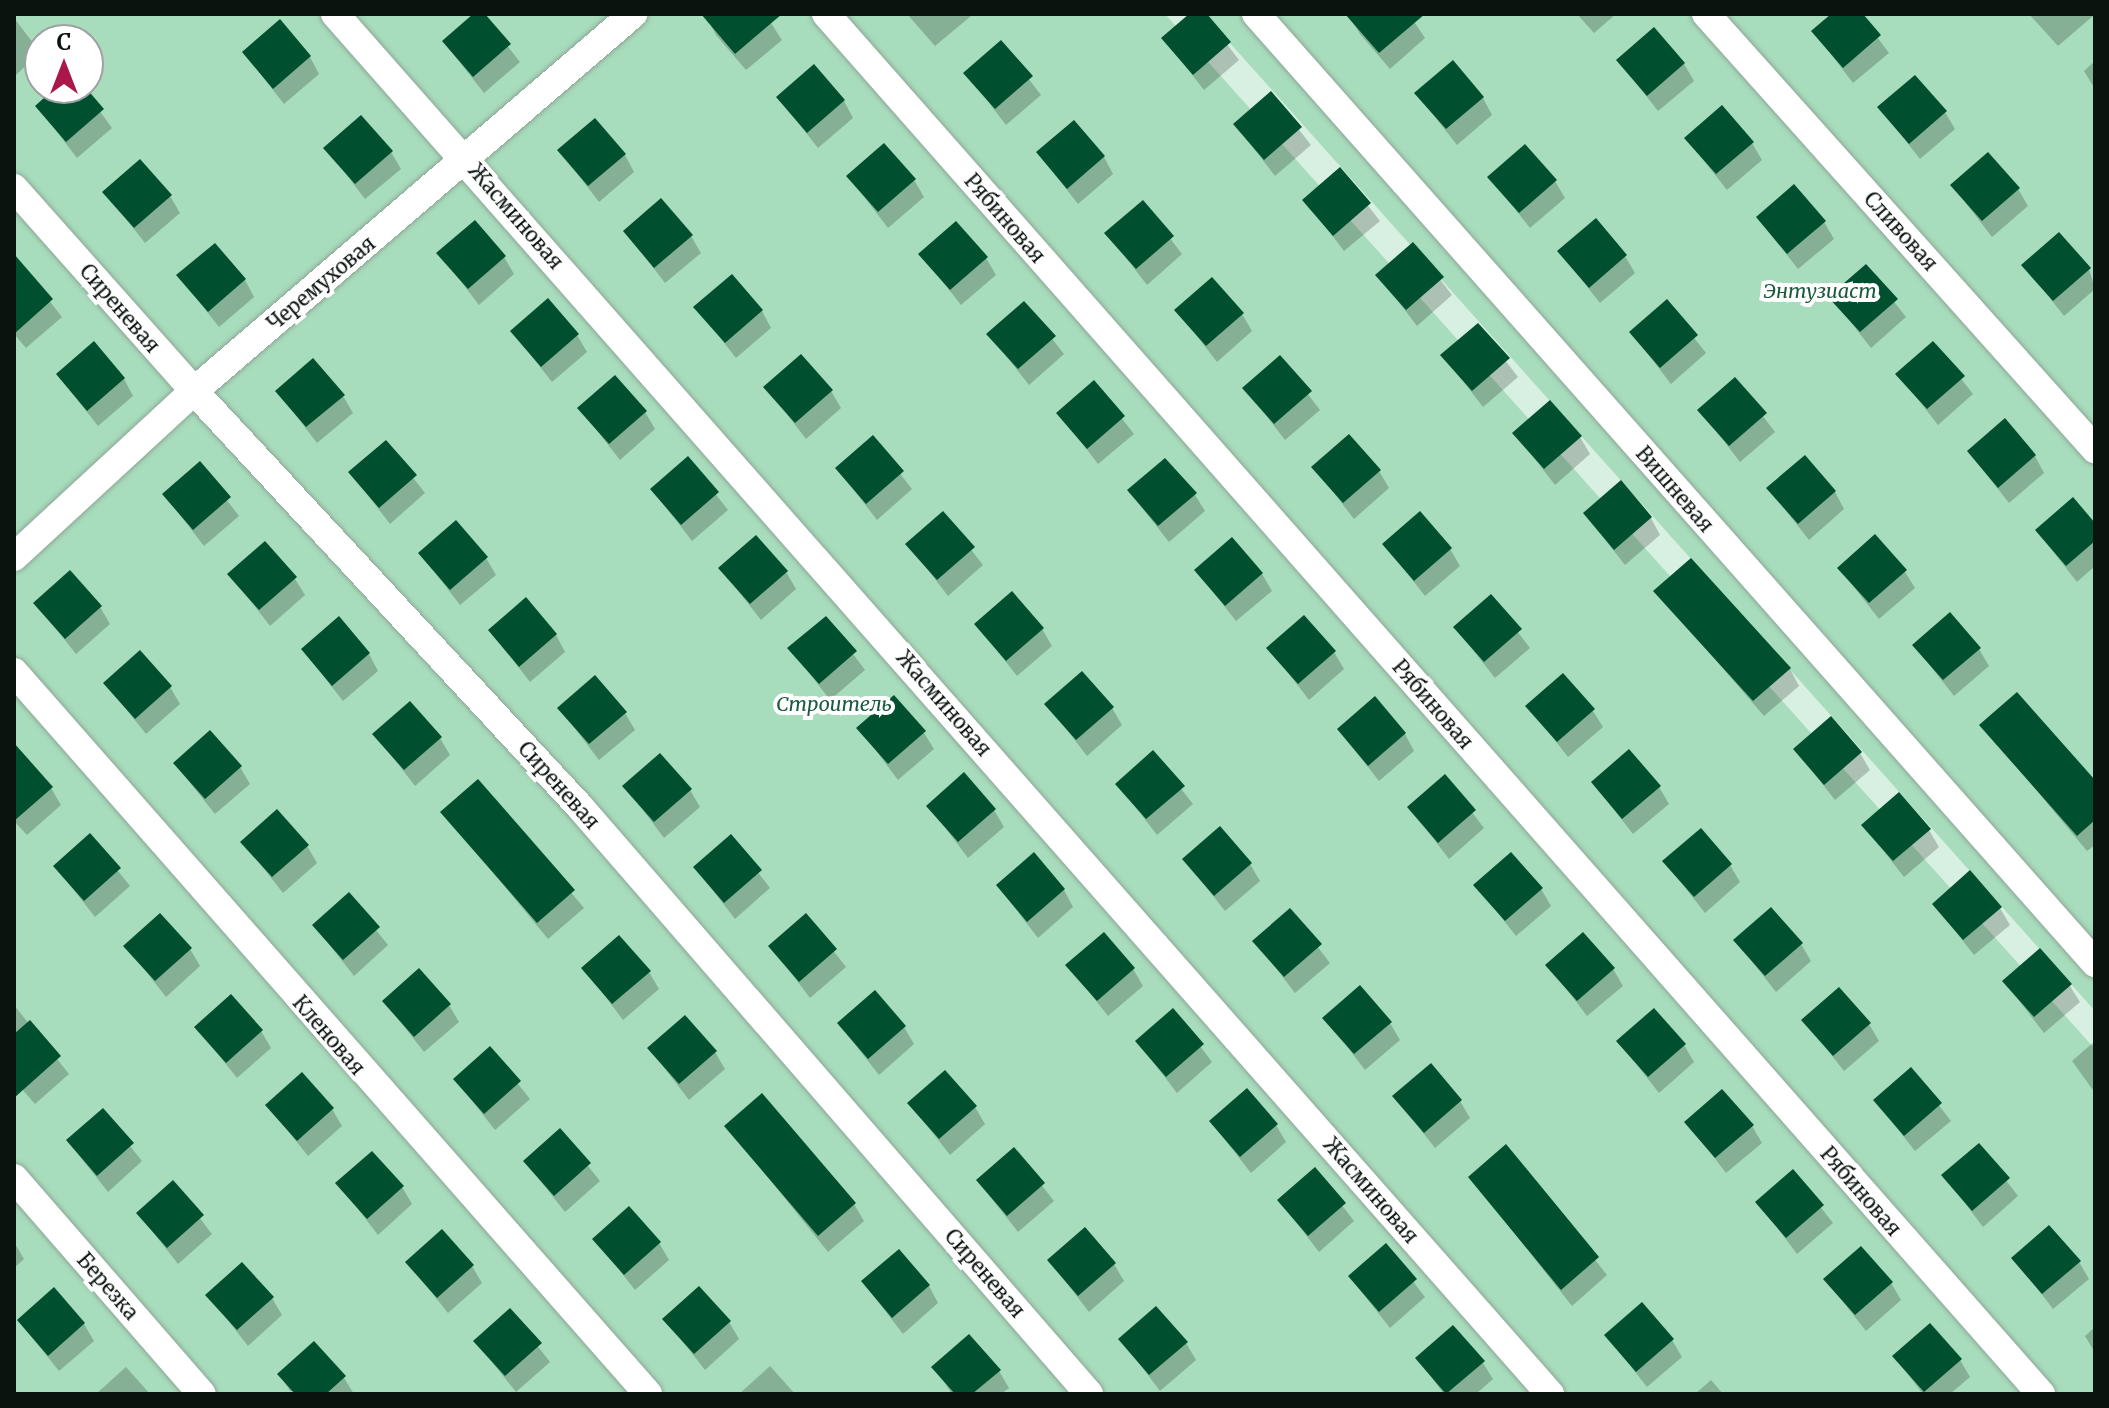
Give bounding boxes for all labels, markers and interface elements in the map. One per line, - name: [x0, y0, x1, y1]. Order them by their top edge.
- north arrow: [24, 24, 104, 104]
- text: С: [57, 28, 71, 56]
- street label: Жасминовая: [464, 158, 568, 274]
- street label: Рябиновая: [960, 169, 1050, 267]
- street label: Сливовая: [1859, 187, 1943, 275]
- street label: Черемуховая: [262, 231, 380, 335]
- street label: Сиреневая: [75, 259, 165, 357]
- park label: Энтузиаст: [1763, 278, 1877, 302]
- street label: Вишневая: [1631, 441, 1719, 537]
- street label: Жасминовая: [892, 645, 996, 761]
- street label: Рябиновая: [1388, 655, 1478, 753]
- park label: Строитель: [776, 691, 892, 715]
- street label: Сиреневая: [514, 736, 604, 834]
- street label: Кленовая: [288, 991, 370, 1079]
- street label: Жасминовая: [1319, 1132, 1423, 1248]
- street label: Рябиновая: [1816, 1142, 1906, 1240]
- street label: Сиреневая: [940, 1224, 1030, 1322]
- street label: Березка: [72, 1248, 144, 1324]

